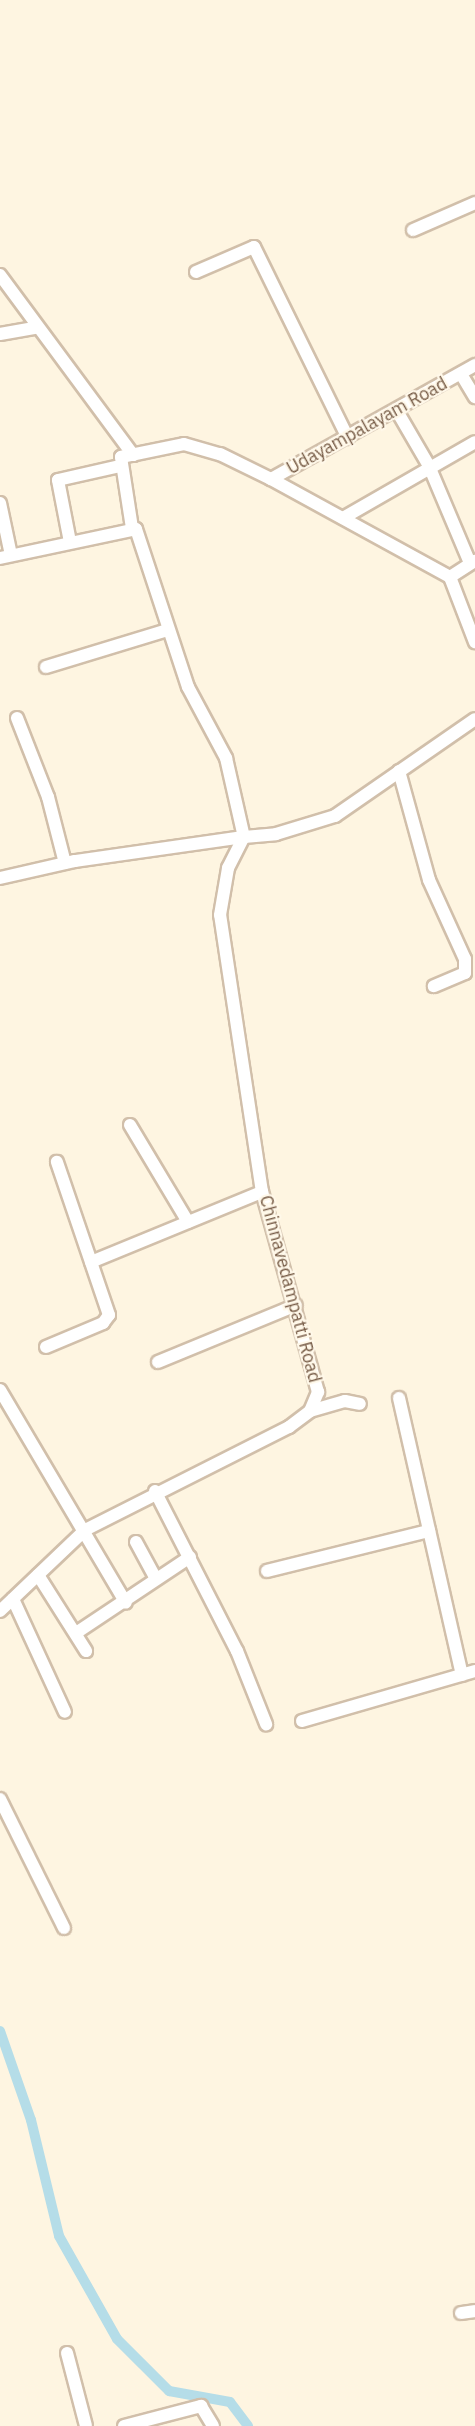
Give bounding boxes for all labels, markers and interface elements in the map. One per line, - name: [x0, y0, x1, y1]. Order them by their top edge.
- street label: Udayampalayam Road: [283, 373, 451, 479]
- street label: Chinnavedampatti Road: [255, 1193, 325, 1385]

